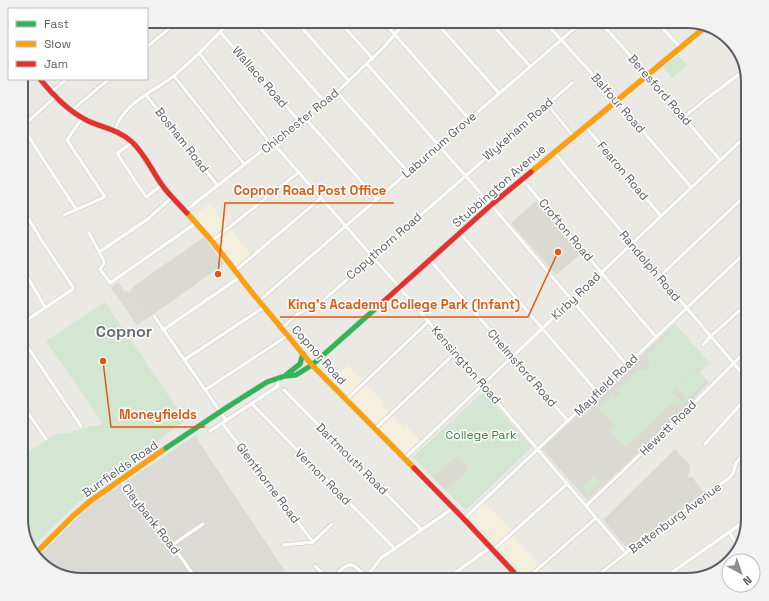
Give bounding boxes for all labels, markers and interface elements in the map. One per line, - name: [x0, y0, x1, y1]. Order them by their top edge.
- legend: [8, 8, 148, 80]
- text: Fast: [44, 16, 69, 32]
- text: Slow: [44, 36, 71, 52]
- street label: Wallace Road: [229, 43, 291, 111]
- street label: Beresford Road: [625, 51, 695, 129]
- text: Jam: [44, 56, 68, 72]
- street label: Balfour Road: [587, 70, 649, 136]
- street label: Chichester Road: [258, 85, 342, 157]
- street label: Wykeham Road: [479, 94, 557, 164]
- street label: Bosham Road: [151, 104, 213, 176]
- street label: Laburnum Grove: [398, 108, 480, 182]
- street label: Fearon Road: [594, 138, 652, 204]
- street label: Stubbington Avenue: [449, 141, 549, 231]
- callout: Copnor Road Post Office: [225, 178, 394, 203]
- text: Copnor Road Post Office: [234, 182, 386, 199]
- street label: Crofton Road: [535, 195, 597, 265]
- street label: Copythorn Road: [343, 209, 425, 283]
- street label: Randolph Road: [616, 227, 684, 305]
- street label: Kirby Road: [548, 269, 604, 323]
- callout: King's Academy College Park (Infant): [280, 292, 528, 317]
- text: King's Academy College Park (Infant): [288, 296, 520, 313]
- district label: Copnor: [96, 321, 152, 342]
- street label: Copnor Road: [288, 322, 350, 388]
- street label: Kensington Road: [428, 323, 504, 407]
- street label: Chelmsford Road: [484, 326, 560, 410]
- street label: Mayfield Road: [571, 351, 641, 419]
- street label: Hewett Road: [636, 397, 700, 459]
- callout: Moneyfields: [111, 402, 205, 427]
- text: Moneyfields: [119, 406, 197, 423]
- street label: Dartmouth Road: [313, 420, 391, 498]
- park label: College Park: [446, 427, 517, 443]
- street label: Burrfields Road: [79, 437, 161, 501]
- street label: Glenthorne Road: [232, 439, 304, 527]
- street label: Vernon Road: [291, 445, 355, 509]
- street label: Battenburg Avenue: [625, 479, 725, 557]
- street label: Claybank Road: [118, 480, 184, 558]
- north arrow: [721, 553, 761, 593]
- text: N: [740, 573, 755, 588]

